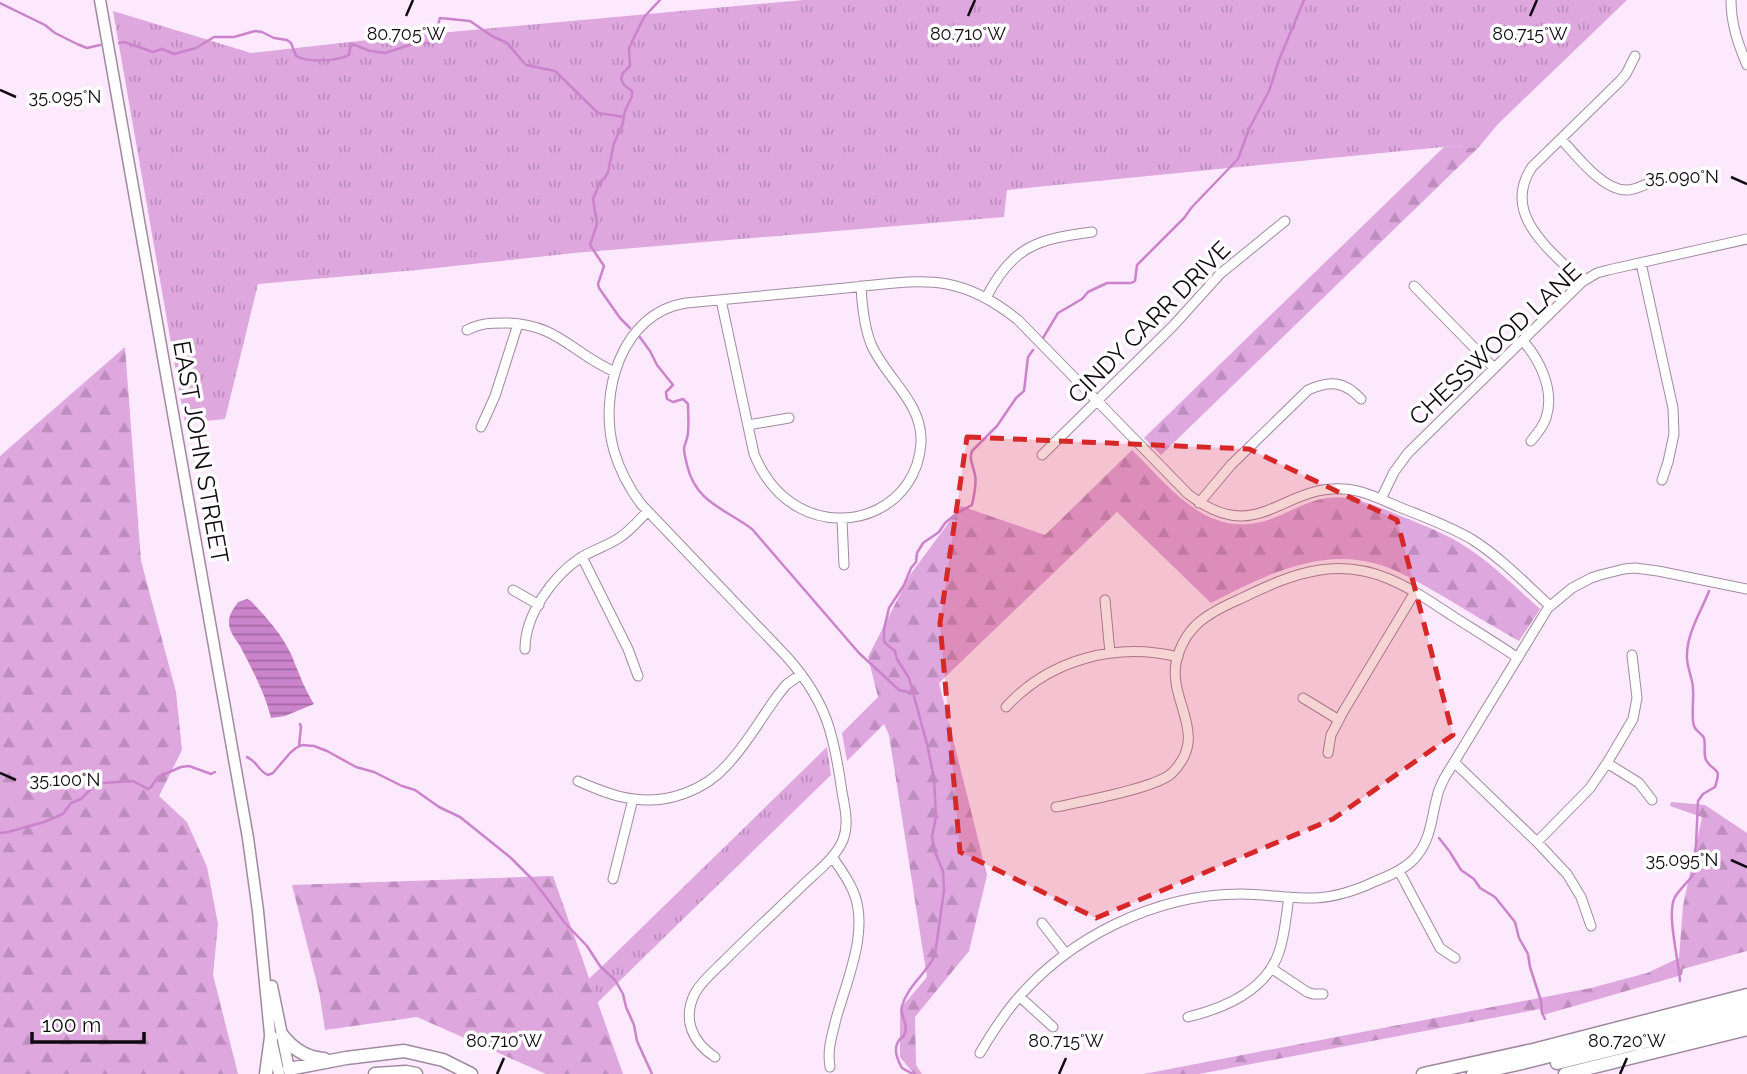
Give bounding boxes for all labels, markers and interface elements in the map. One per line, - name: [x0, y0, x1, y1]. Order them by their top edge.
- text: 80.705°W: [367, 23, 445, 44]
- text: 80.710°W: [930, 23, 1006, 44]
- text: 80.715°W: [1492, 23, 1568, 44]
- text: 35.095°N: [29, 86, 101, 107]
- text: 35.090°N: [1645, 166, 1719, 187]
- street label: CINDY CARR DRIVE: [1062, 235, 1236, 409]
- street label: CHESSWOOD LANE: [1403, 257, 1587, 431]
- street label: EAST JOHN STREET: [167, 339, 235, 566]
- text: 35.100°N: [30, 769, 100, 790]
- text: 35.095°N: [1646, 849, 1718, 870]
- scale bar: [32, 1000, 144, 1044]
- text: 100 m: [42, 1012, 101, 1037]
- text: 80.710°W: [466, 1030, 542, 1051]
- text: 80.715°W: [1028, 1030, 1104, 1051]
- text: 80.720°W: [1588, 1030, 1666, 1051]

